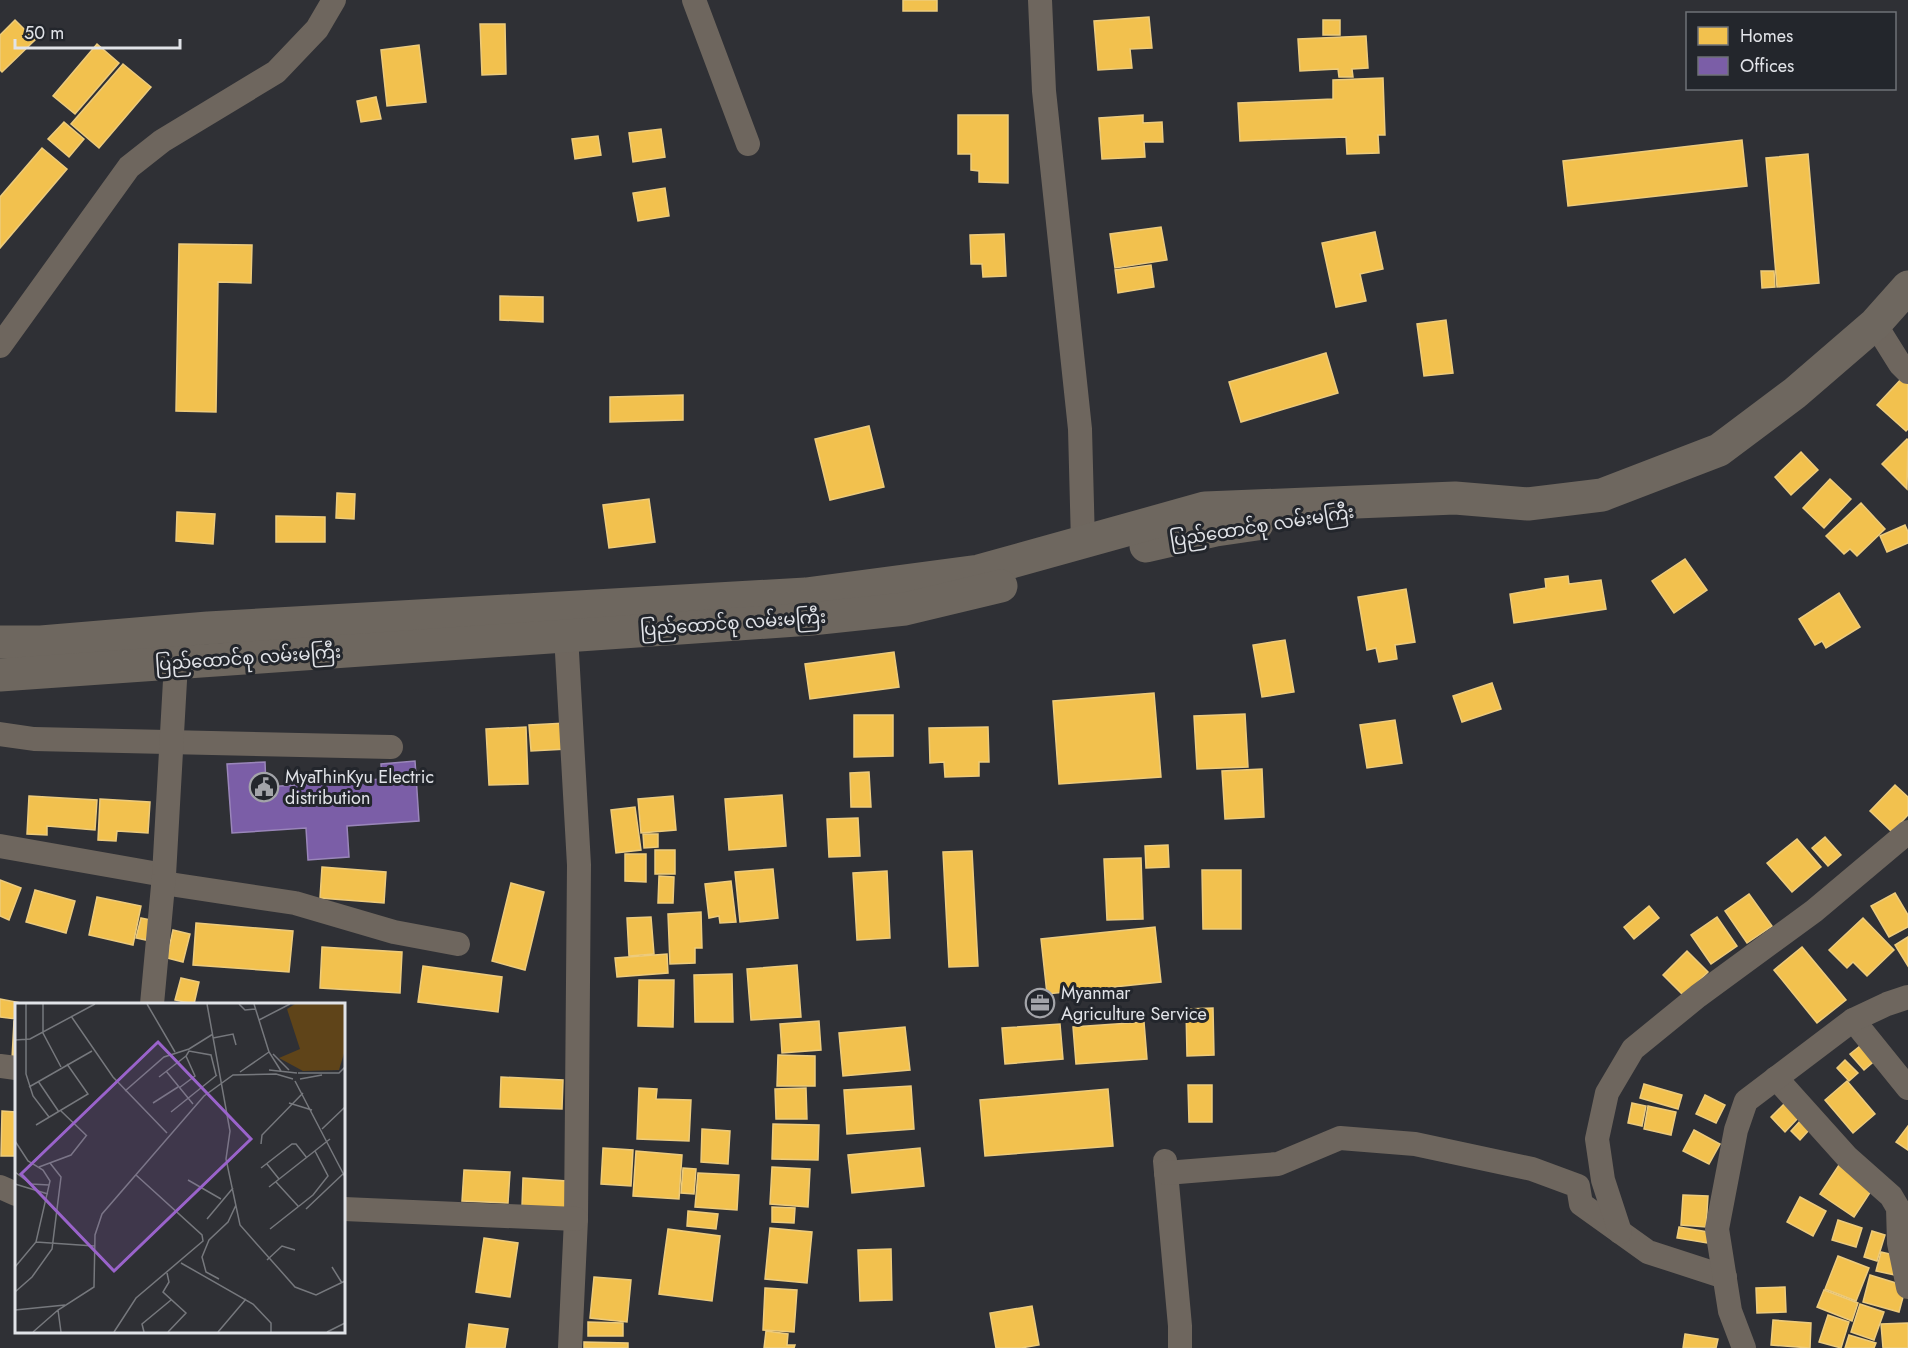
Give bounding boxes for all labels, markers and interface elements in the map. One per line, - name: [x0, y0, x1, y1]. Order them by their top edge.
- scale bar: [15, 12, 180, 50]
- legend: [1686, 12, 1896, 90]
- text: 50 m: [24, 20, 64, 46]
- text: Homes: [1740, 23, 1793, 49]
- text: Offices: [1740, 53, 1794, 79]
- street label: ပြည်ထောင်စု လမ်းမကြီး: [1168, 498, 1356, 555]
- street label: ပြည်ထောင်စု လမ်းမကြီး: [639, 603, 827, 644]
- street label: ပြည်ထောင်စု လမ်းမကြီး: [154, 638, 342, 679]
- place label: MyaThinKyu Electric distribution: [285, 764, 434, 811]
- public building icon: MyaThinKyu Electric distribution: [248, 771, 280, 803]
- place label: Myanmar Agriculture Service: [1061, 980, 1207, 1027]
- office icon: Myanmar Agriculture Service: [1024, 987, 1056, 1019]
- inset map: [15, 1003, 345, 1333]

